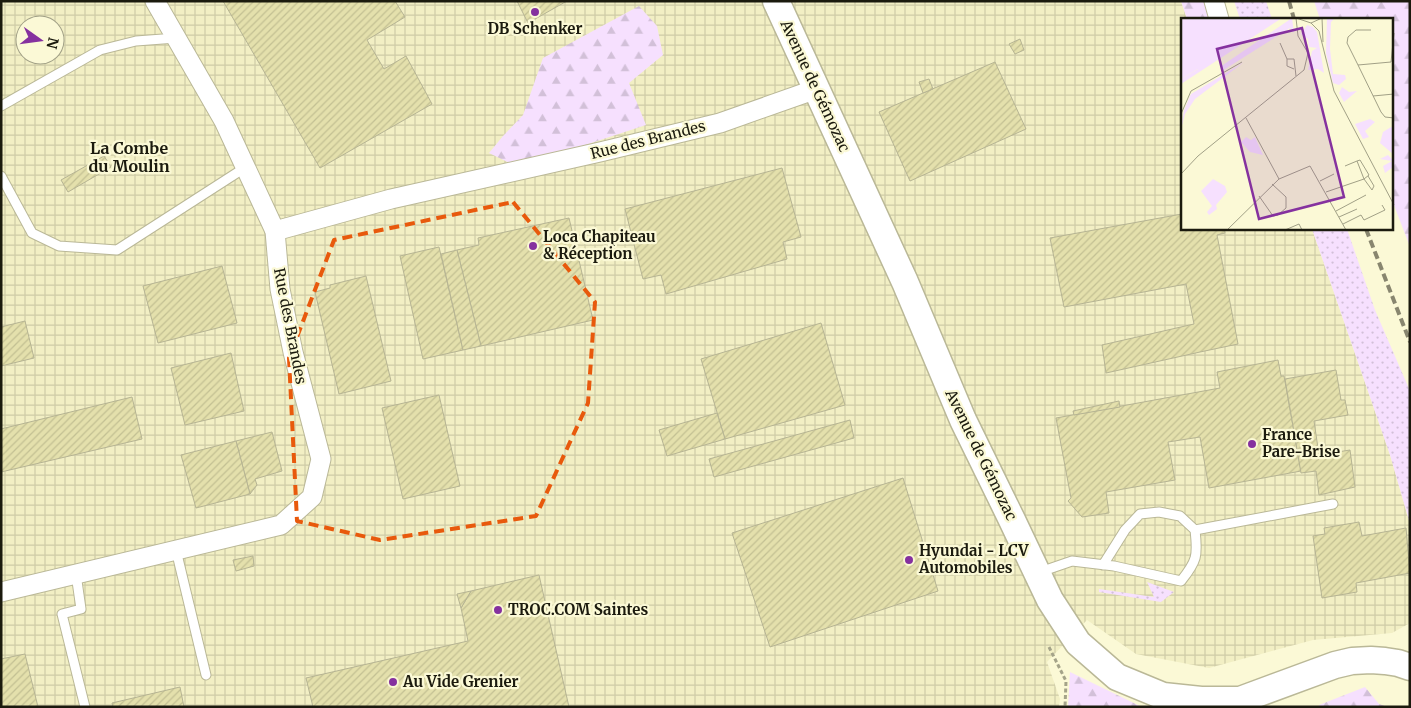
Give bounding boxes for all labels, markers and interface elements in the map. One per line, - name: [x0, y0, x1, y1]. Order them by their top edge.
- marker: DB Schenker: [529, 6, 541, 18]
- north arrow: [15, 15, 65, 65]
- street label: Avenue de Gémozac: [776, 16, 855, 155]
- inset map: [1181, 18, 1394, 230]
- place label: DB Schenker: [488, 19, 582, 38]
- text: N: [43, 36, 63, 51]
- street label: Rue des Brandes: [588, 116, 707, 163]
- district label: La Combe du Moulin: [88, 138, 170, 176]
- place label: Loca Chapiteau & Réception: [543, 227, 656, 263]
- marker: Loca Chapiteau & Réception: [527, 240, 539, 252]
- street label: Rue des Brandes: [270, 266, 311, 386]
- street label: Avenue de Gémozac: [941, 385, 1022, 524]
- place label: France Pare-Brise: [1262, 425, 1340, 461]
- marker: France Pare-Brise: [1246, 438, 1258, 450]
- place label: Hyundai - LCV Automobiles: [918, 541, 1029, 577]
- marker: Hyundai - LCV Automobiles: [903, 554, 915, 566]
- place label: TROC.COM Saintes: [508, 600, 648, 619]
- marker: TROC.COM Saintes: [492, 604, 504, 616]
- place label: Au Vide Grenier: [402, 672, 519, 691]
- marker: Au Vide Grenier: [387, 676, 399, 688]

